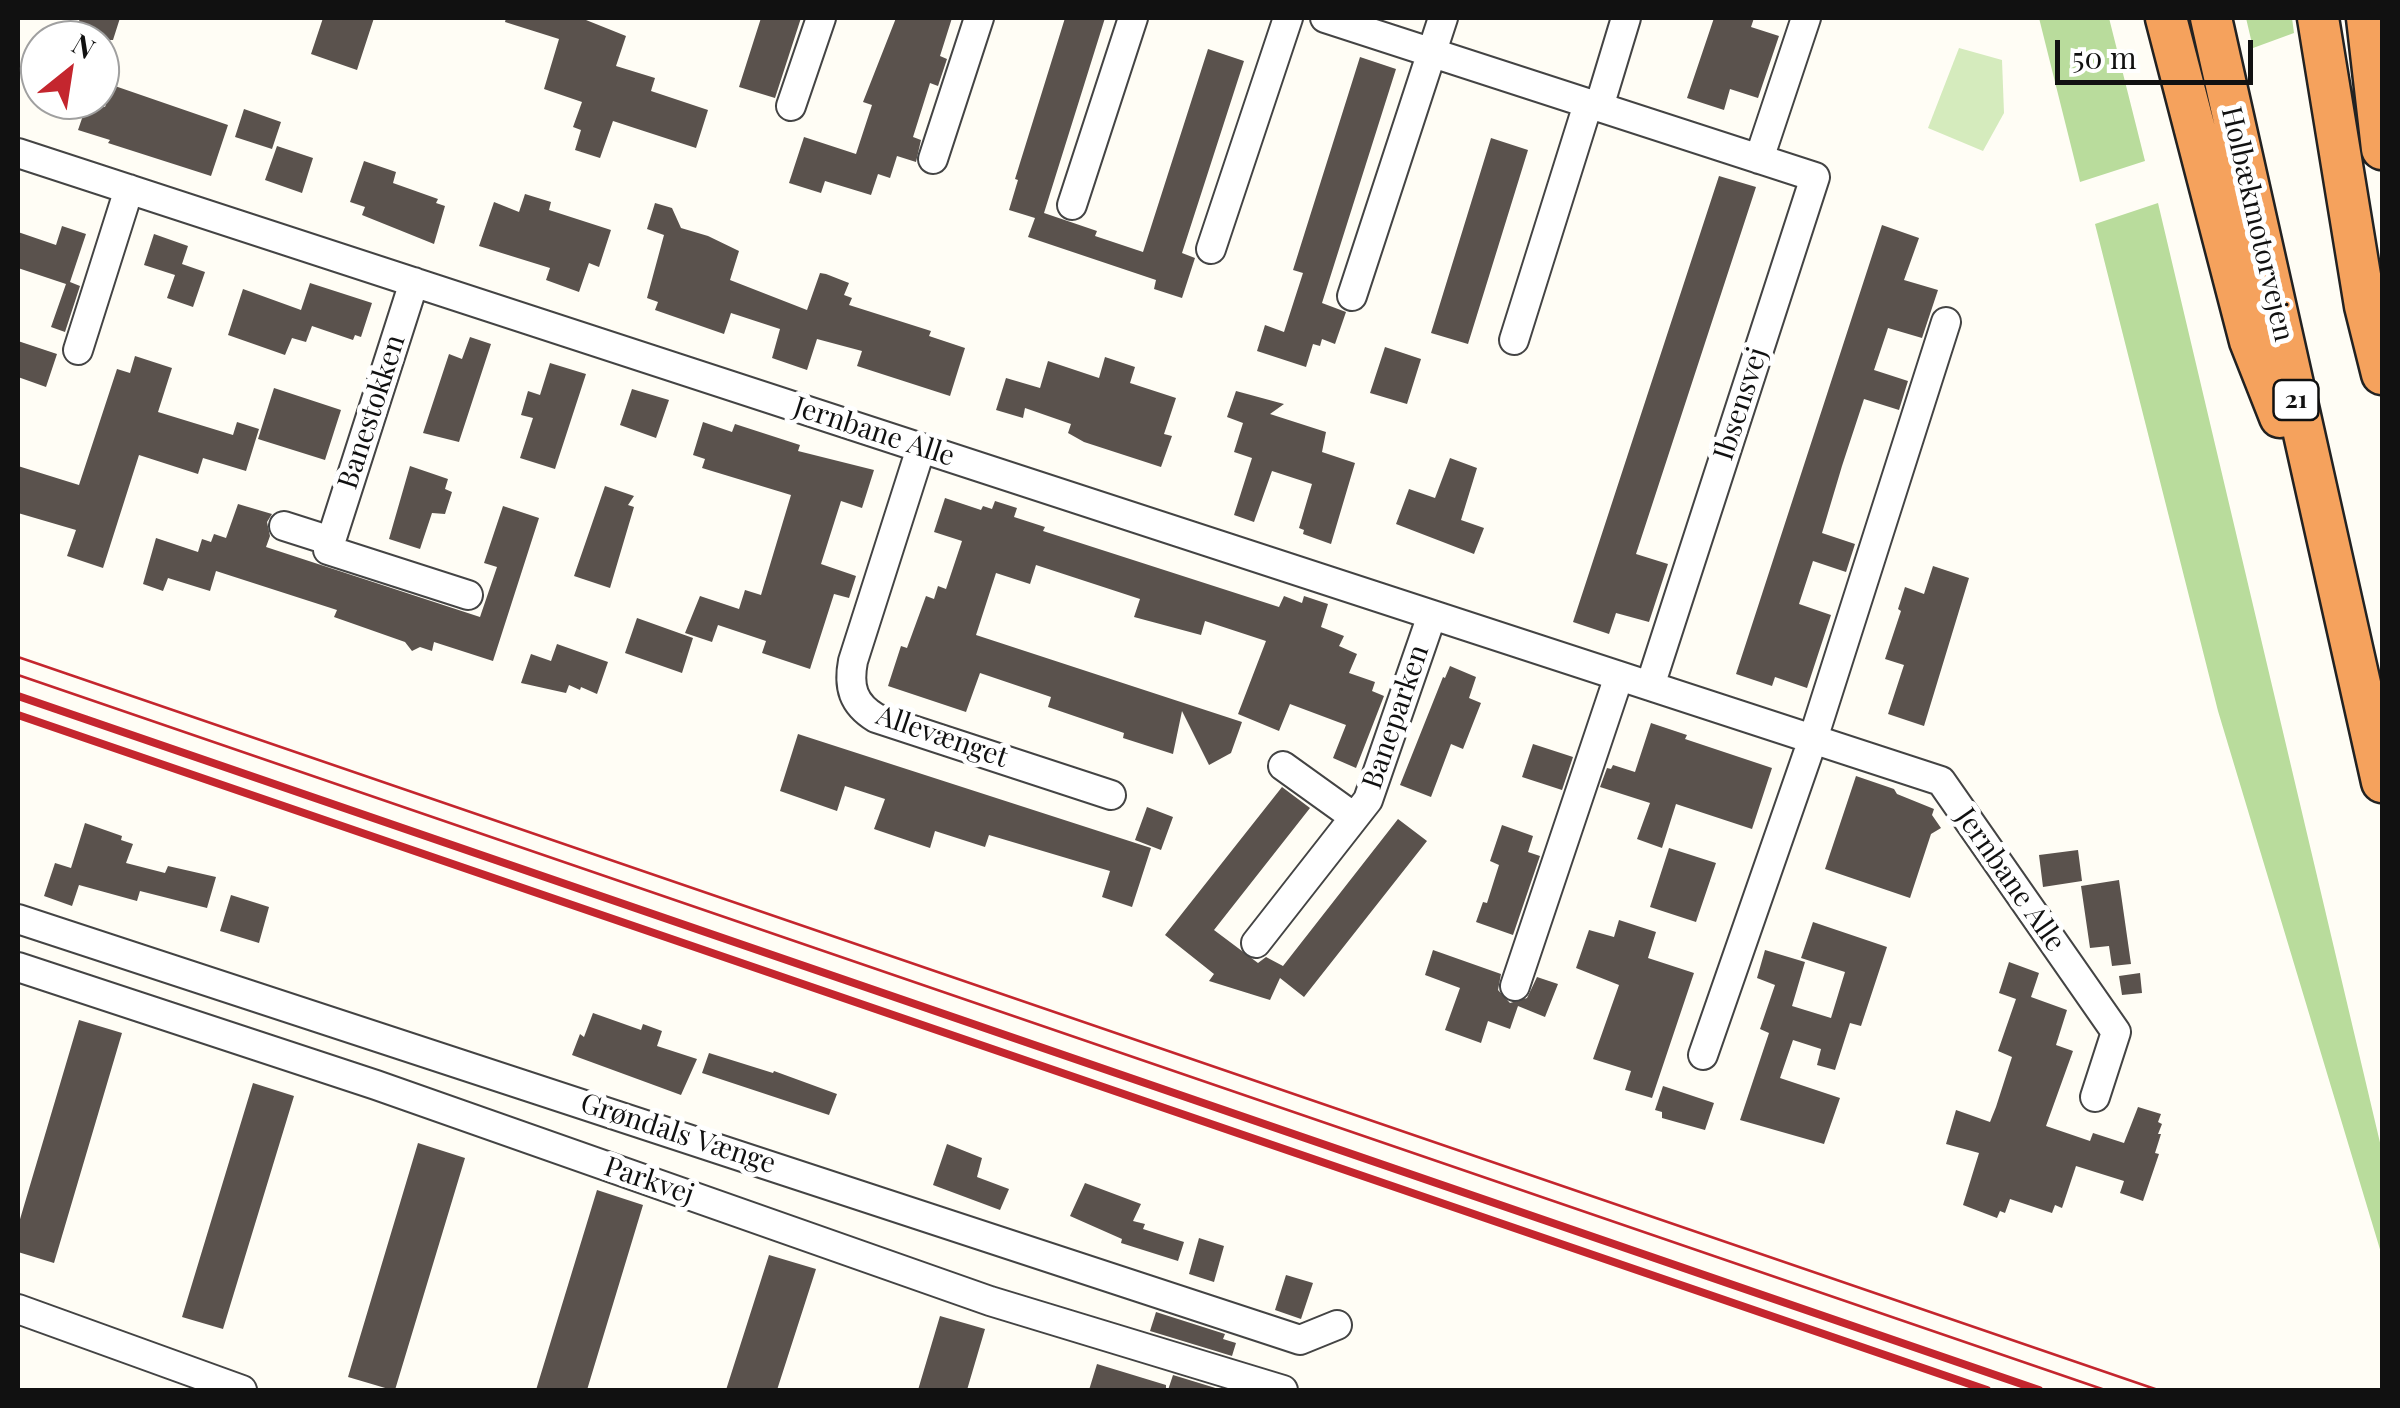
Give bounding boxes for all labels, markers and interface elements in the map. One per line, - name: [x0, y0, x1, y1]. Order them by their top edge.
- north arrow: [20, 20, 120, 120]
- scale bar: [2060, 20, 2258, 82]
- text: N: [66, 24, 102, 66]
- text: 50 m: [2072, 37, 2137, 77]
- street label: Holbækmotorvejen: [2214, 103, 2300, 345]
- street label: Banestokken: [331, 331, 413, 493]
- street label: Ibsensvej: [1707, 344, 1775, 464]
- road number: 21: [2274, 380, 2318, 420]
- street label: Jernbane Alle: [789, 390, 959, 474]
- street label: Baneparken: [1356, 641, 1436, 793]
- street label: Allevænget: [872, 699, 1012, 775]
- street label: Jernbane Alle: [1948, 802, 2072, 958]
- street label: Grøndals Vænge: [576, 1087, 780, 1181]
- street label: Parkvej: [600, 1150, 698, 1212]

